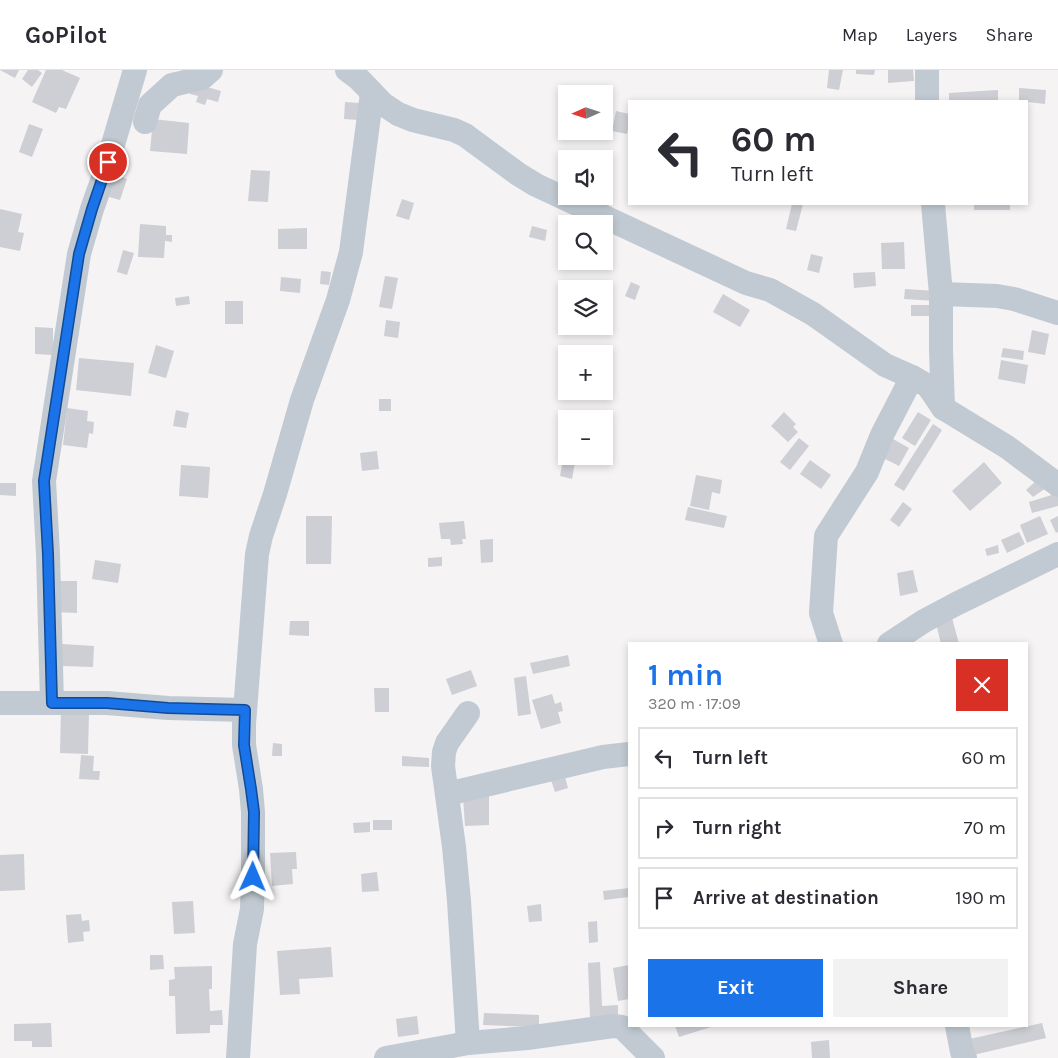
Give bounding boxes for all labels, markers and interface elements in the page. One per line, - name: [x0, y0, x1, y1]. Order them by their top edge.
- text: GoPilot: [25, 21, 107, 49]
- text: Map: [842, 24, 878, 46]
- text: Layers: [906, 24, 958, 46]
- text: Share: [986, 24, 1033, 46]
- north arrow: [558, 85, 612, 140]
- map controls: [558, 85, 613, 465]
- text: 60 m: [731, 119, 816, 160]
- icon: left: [648, 120, 713, 185]
- pin: [87, 141, 129, 183]
- icon: arrive: [94, 148, 122, 176]
- button: sound: [558, 150, 613, 205]
- text: Turn left: [731, 161, 814, 187]
- button: search: [558, 215, 613, 270]
- button: layers: [558, 280, 613, 335]
- button: +: [558, 345, 613, 400]
- button: −: [558, 410, 613, 465]
- text: 1 min: [648, 657, 723, 693]
- button: close: [956, 659, 1008, 711]
- text: 320 m · 17:09: [648, 694, 741, 713]
- icon: left: [650, 744, 678, 772]
- text: Turn left: [693, 747, 768, 769]
- text: 60 m: [962, 747, 1006, 769]
- icon: right: [650, 814, 678, 842]
- text: Turn right: [693, 817, 782, 839]
- text: 70 m: [964, 817, 1006, 839]
- position arrow: [226, 850, 278, 902]
- icon: arrive: [650, 884, 678, 912]
- text: Arrive at destination: [693, 887, 879, 909]
- text: 190 m: [955, 887, 1006, 909]
- button: Exit: [648, 959, 823, 1017]
- button: Share: [833, 959, 1008, 1017]

